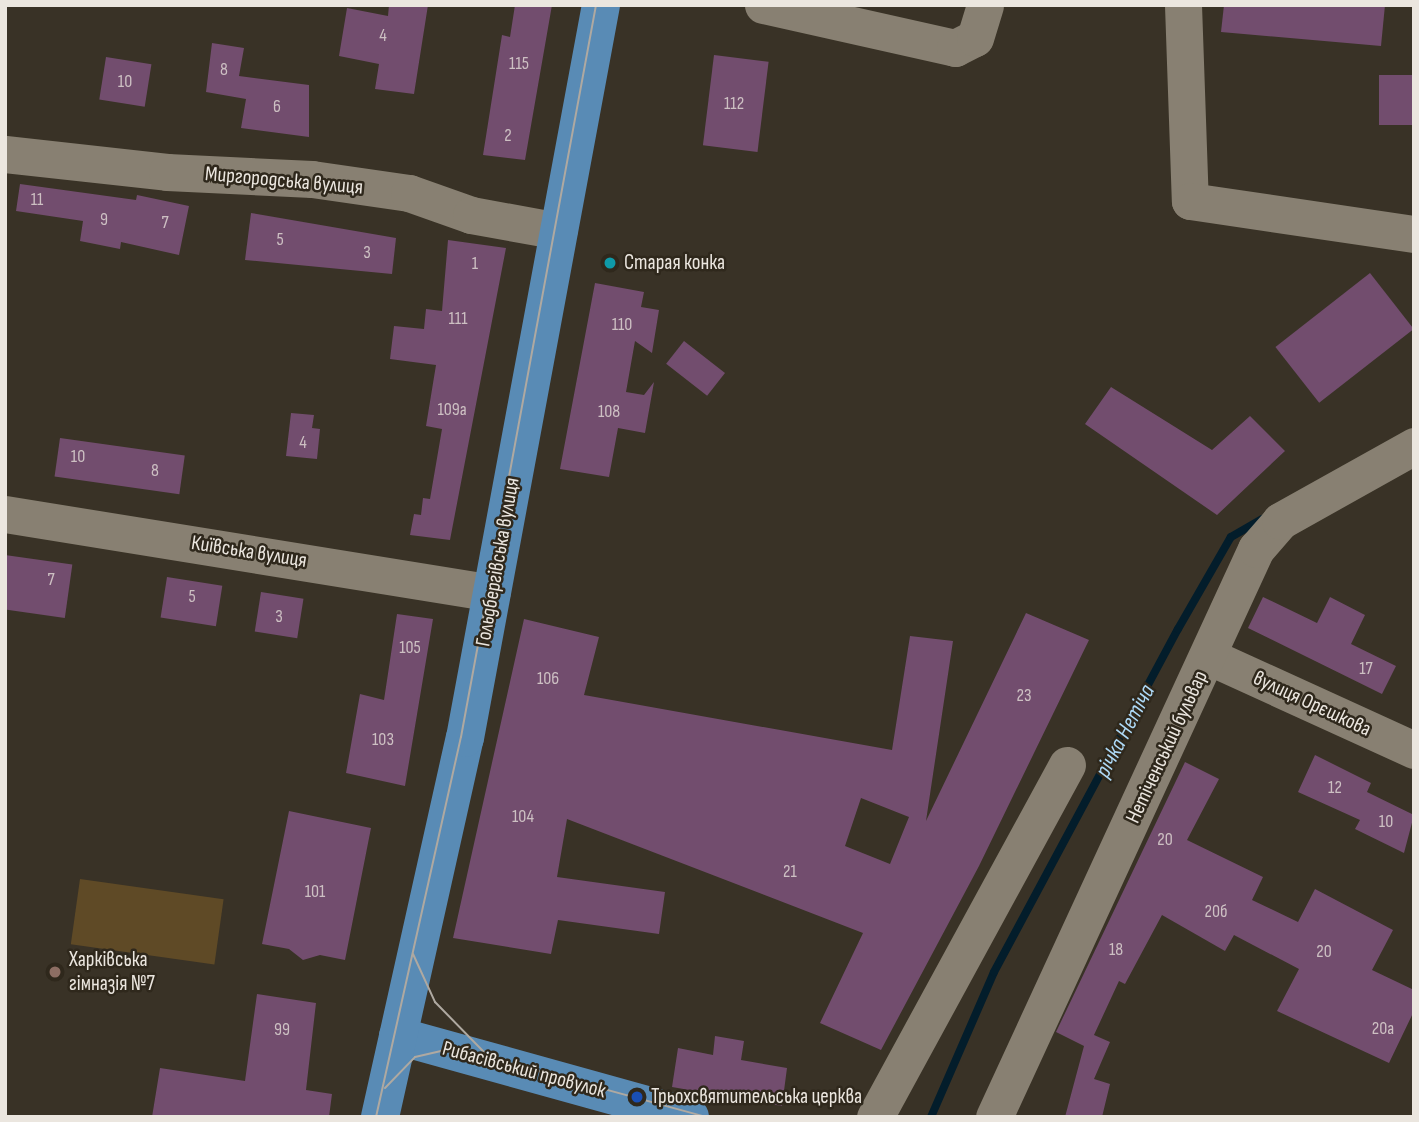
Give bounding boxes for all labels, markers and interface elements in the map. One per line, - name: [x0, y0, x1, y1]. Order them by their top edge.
- house number: 4: [379, 25, 387, 47]
- house number: 115: [509, 53, 529, 75]
- house number: 8: [220, 59, 228, 81]
- house number: 10: [118, 71, 132, 93]
- house number: 112: [724, 93, 744, 115]
- house number: 6: [273, 96, 281, 118]
- house number: 2: [504, 125, 512, 147]
- street label: Миргородська вулиця: [204, 162, 364, 200]
- house number: 11: [31, 189, 43, 211]
- house number: 9: [100, 209, 108, 231]
- house number: 7: [161, 212, 169, 234]
- house number: 5: [276, 229, 284, 251]
- house number: 3: [363, 242, 371, 264]
- place label: Старая конка: [624, 250, 725, 276]
- house number: 1: [472, 253, 478, 275]
- marker: Старая конка: [602, 255, 618, 271]
- house number: 111: [449, 308, 467, 330]
- house number: 110: [612, 314, 632, 336]
- house number: 109а: [437, 399, 467, 421]
- house number: 108: [598, 401, 620, 423]
- house number: 4: [299, 432, 307, 454]
- house number: 10: [71, 446, 85, 468]
- house number: 8: [151, 460, 159, 482]
- street label: Гольдбергівська вулиця: [471, 476, 525, 648]
- street label: Київська вулиця: [189, 530, 309, 574]
- house number: 7: [47, 569, 55, 591]
- house number: 5: [188, 586, 196, 608]
- house number: 3: [275, 606, 283, 628]
- house number: 105: [399, 637, 421, 659]
- house number: 17: [1359, 658, 1373, 680]
- street label: вулиця Орєшкова: [1249, 666, 1375, 742]
- street label: Нетіченський бульвар: [1121, 667, 1213, 827]
- house number: 106: [537, 668, 559, 690]
- water label: річка Нетіча: [1089, 680, 1161, 782]
- house number: 23: [1017, 685, 1031, 707]
- house number: 103: [372, 729, 394, 751]
- house number: 12: [1328, 777, 1342, 799]
- house number: 104: [512, 806, 534, 828]
- house number: 10: [1379, 811, 1393, 833]
- house number: 20: [1157, 829, 1173, 851]
- house number: 21: [783, 861, 797, 883]
- house number: 101: [305, 881, 325, 903]
- house number: 20б: [1205, 901, 1227, 923]
- house number: 18: [1109, 939, 1123, 961]
- house number: 20: [1316, 941, 1332, 963]
- place label: Харківська гімназія №7: [69, 947, 155, 997]
- marker: Харківська гімназія №7: [47, 964, 63, 980]
- house number: 20а: [1372, 1018, 1394, 1040]
- house number: 99: [274, 1019, 290, 1041]
- street label: Рибасівський провулок: [440, 1036, 608, 1104]
- place label: Трьохсвятительська церква: [651, 1084, 862, 1110]
- marker: Трьохсвятительська церква: [629, 1089, 645, 1105]

